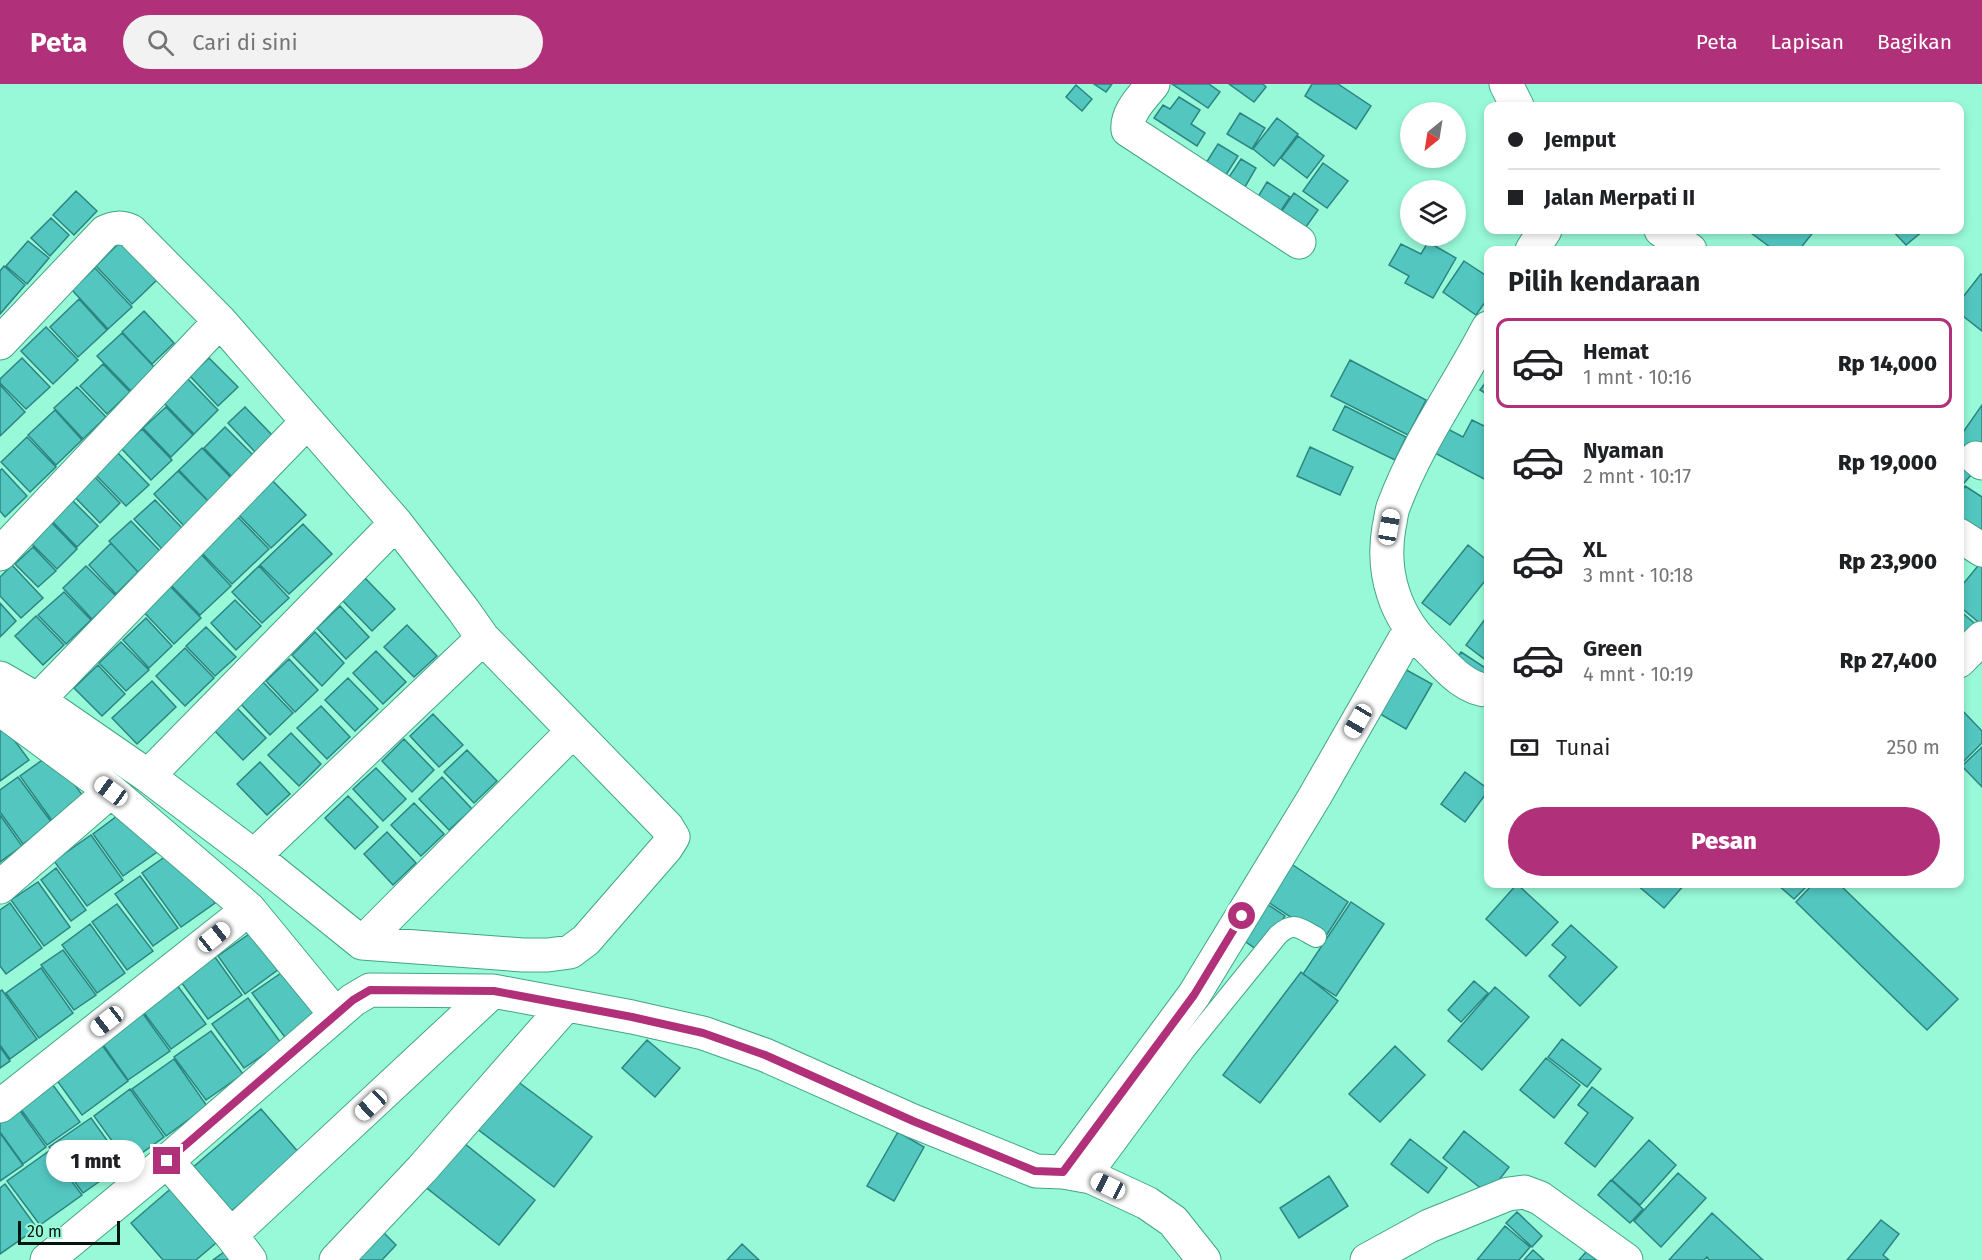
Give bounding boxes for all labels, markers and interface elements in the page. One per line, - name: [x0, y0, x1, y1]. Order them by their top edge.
- search box: [123, 15, 543, 69]
- text: Peta: [30, 26, 87, 59]
- icon: search: [144, 26, 177, 59]
- text: Cari di sini: [192, 29, 298, 56]
- text: Peta: [1696, 29, 1738, 55]
- text: Lapisan: [1771, 29, 1844, 55]
- text: Bagikan: [1877, 29, 1952, 55]
- north arrow: [1400, 102, 1466, 168]
- map controls: [1400, 102, 1466, 246]
- text: Jemput: [1544, 126, 1616, 153]
- button: layers: [1400, 180, 1466, 246]
- text: Jalan Merpati II: [1544, 184, 1695, 211]
- text: Pilih kendaraan: [1508, 266, 1700, 298]
- icon: car: [1511, 336, 1565, 390]
- text: Hemat: [1583, 338, 1649, 365]
- text: Rp 14,000: [1838, 350, 1937, 377]
- text: 1 mnt · 10:16: [1583, 365, 1692, 389]
- icon: car: [1511, 435, 1565, 489]
- text: Nyaman: [1583, 437, 1664, 464]
- text: Rp 19,000: [1838, 449, 1937, 476]
- text: 2 mnt · 10:17: [1583, 464, 1691, 488]
- car: [1377, 508, 1401, 546]
- icon: car: [1511, 534, 1565, 588]
- text: XL: [1583, 536, 1607, 563]
- text: Rp 23,900: [1839, 548, 1937, 575]
- text: 3 mnt · 10:18: [1583, 563, 1693, 587]
- icon: car: [1511, 633, 1565, 687]
- text: Green: [1583, 635, 1642, 662]
- text: Rp 27,400: [1840, 647, 1937, 674]
- text: 4 mnt · 10:19: [1583, 662, 1693, 686]
- car: [1341, 701, 1375, 741]
- icon: cash: [1508, 731, 1541, 764]
- text: Tunai: [1556, 734, 1610, 761]
- text: 250 m: [1886, 735, 1940, 759]
- car: [91, 773, 131, 809]
- button: Pesan: [1508, 807, 1940, 876]
- route start: [1228, 902, 1255, 929]
- car: [194, 919, 234, 955]
- car: [87, 1003, 127, 1039]
- car: [352, 1086, 390, 1124]
- callout: 1 mnt: [47, 1140, 146, 1182]
- route end: [153, 1147, 180, 1174]
- text: 1 mnt: [70, 1149, 121, 1173]
- car: [1088, 1170, 1128, 1202]
- scale bar: [18, 1218, 120, 1246]
- text: 20 m: [27, 1222, 62, 1241]

